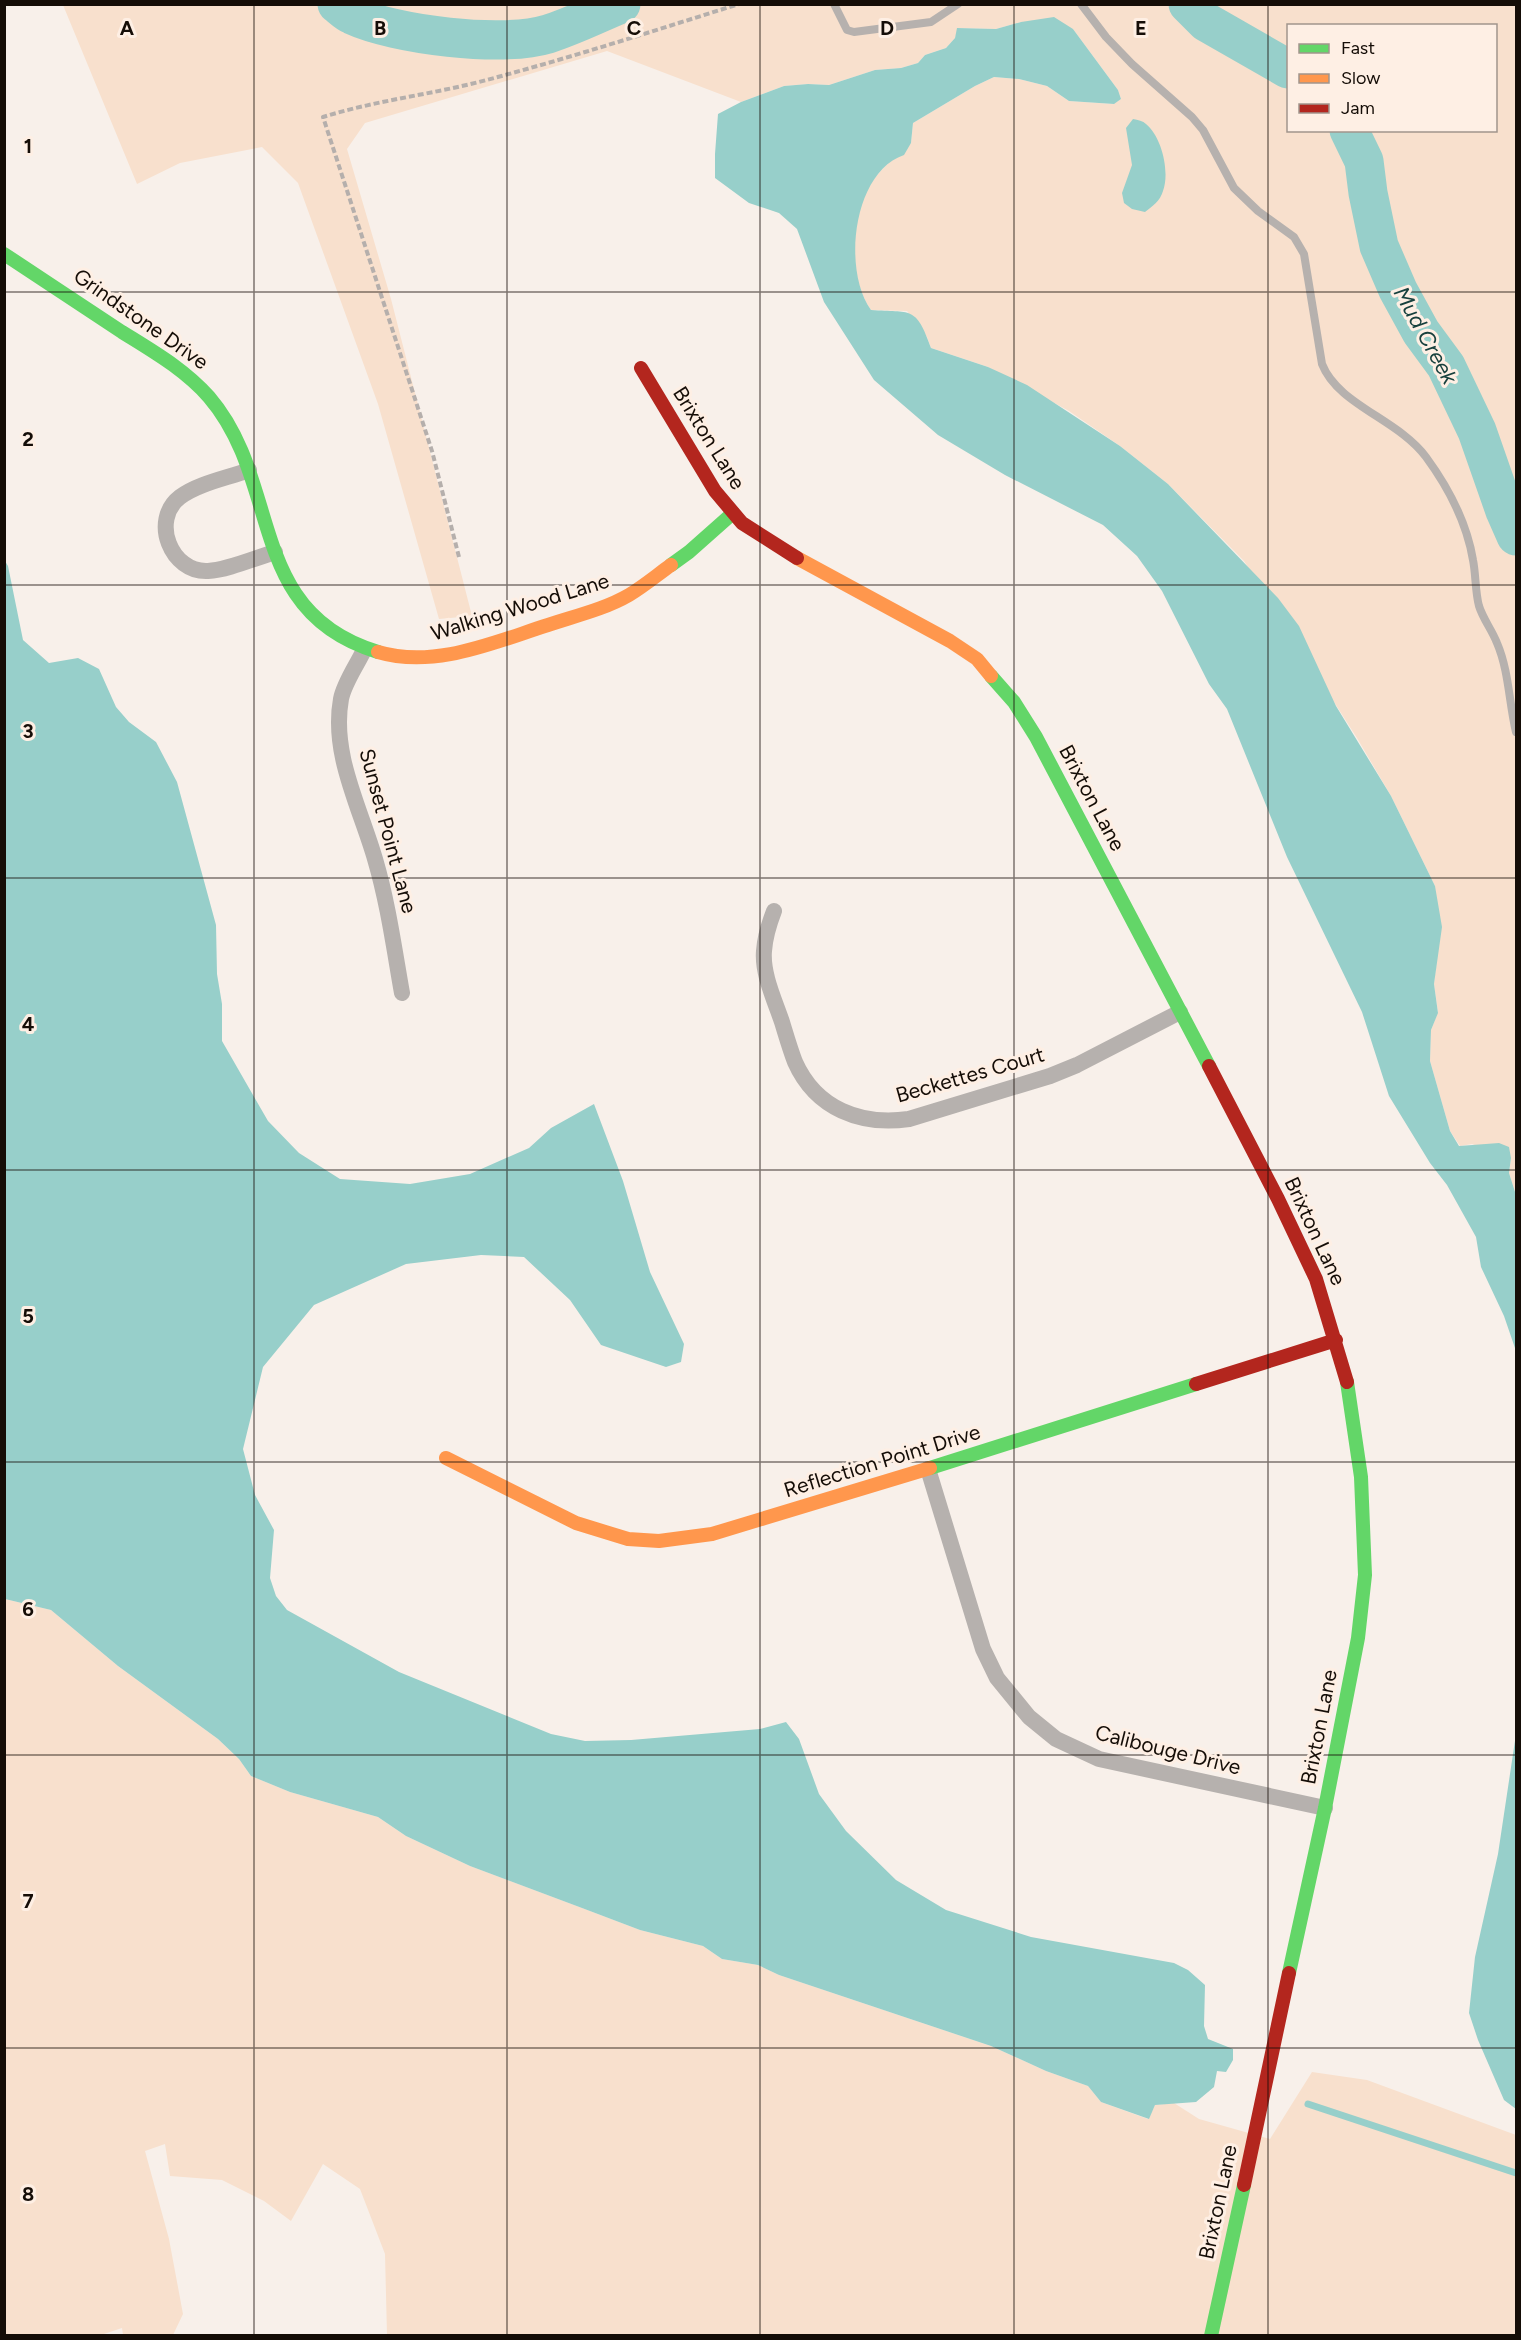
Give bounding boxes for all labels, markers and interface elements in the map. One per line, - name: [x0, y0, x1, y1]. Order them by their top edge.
- text: A: [120, 16, 135, 40]
- text: B: [374, 16, 386, 40]
- text: C: [627, 16, 641, 40]
- text: D: [880, 16, 894, 40]
- text: E: [1135, 16, 1147, 40]
- legend: [1287, 24, 1497, 132]
- text: Fast: [1341, 37, 1375, 59]
- text: Slow: [1341, 67, 1380, 89]
- text: Jam: [1341, 97, 1375, 119]
- text: 1: [24, 134, 32, 158]
- street label: Grindstone Drive: [69, 263, 213, 374]
- water label: Mud Creek: [1388, 282, 1464, 390]
- street label: Brixton Lane: [668, 382, 751, 494]
- text: 2: [22, 427, 34, 451]
- street label: Walking Wood Lane: [428, 568, 612, 646]
- text: 3: [22, 719, 34, 743]
- street label: Brixton Lane: [1054, 740, 1131, 855]
- street label: Sunset Point Lane: [354, 746, 422, 916]
- text: 4: [22, 1012, 35, 1036]
- street label: Beckettes Court: [893, 1041, 1047, 1108]
- street label: Brixton Lane: [1279, 1173, 1351, 1289]
- text: 5: [22, 1304, 34, 1328]
- street label: Reflection Point Drive: [781, 1419, 983, 1502]
- text: 6: [22, 1597, 34, 1621]
- street label: Brixton Lane: [1295, 1667, 1342, 1787]
- street label: Calibouge Drive: [1093, 1719, 1243, 1780]
- text: 7: [22, 1889, 34, 1913]
- street label: Brixton Lane: [1193, 2142, 1242, 2262]
- text: 8: [22, 2182, 34, 2206]

